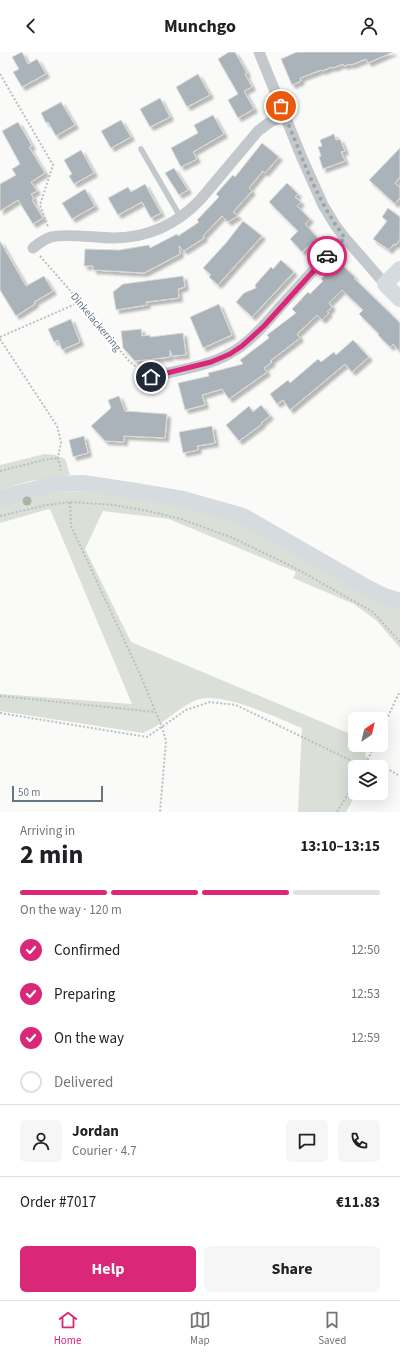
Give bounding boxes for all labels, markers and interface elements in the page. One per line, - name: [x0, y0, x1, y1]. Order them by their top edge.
- text: Munchgo: [164, 14, 236, 39]
- icon: back: [20, 15, 42, 37]
- icon: person: [358, 15, 380, 37]
- pin: [264, 89, 298, 123]
- icon: bag: [270, 95, 292, 117]
- courier: [307, 236, 347, 276]
- icon: car: [316, 245, 338, 267]
- street label: Dinkelackerring: [67, 290, 125, 355]
- pin: [134, 360, 168, 394]
- icon: home: [140, 366, 162, 388]
- north arrow: [348, 712, 388, 752]
- map controls: [348, 712, 388, 800]
- button: layers: [348, 760, 388, 800]
- scale bar: [12, 784, 103, 803]
- text: 50 m: [18, 785, 40, 800]
- text: Arriving in: [20, 822, 75, 840]
- text: 2 min: [20, 836, 83, 873]
- text: 13:10–13:15: [300, 836, 380, 857]
- text: On the way · 120 m: [20, 901, 122, 919]
- icon: check: [20, 939, 42, 961]
- text: Confirmed: [54, 940, 120, 961]
- text: 12:50: [351, 941, 380, 959]
- icon: check: [20, 983, 42, 1005]
- text: Preparing: [54, 984, 115, 1005]
- text: 12:53: [351, 985, 380, 1003]
- icon: check: [20, 1027, 42, 1049]
- text: On the way: [54, 1028, 124, 1049]
- text: 12:59: [351, 1029, 380, 1047]
- text: Delivered: [54, 1072, 113, 1093]
- button: person: [20, 1120, 62, 1162]
- button: chat: [286, 1120, 328, 1162]
- button: phone: [338, 1120, 380, 1162]
- text: Jordan: [72, 1121, 119, 1142]
- text: Courier · 4.7: [72, 1142, 137, 1160]
- text: Order #7017: [20, 1192, 96, 1213]
- text: €11.83: [336, 1192, 380, 1213]
- button: Help: [20, 1246, 196, 1292]
- button: Share: [204, 1246, 380, 1292]
- tab: Home: [54, 1309, 81, 1348]
- tab: Map: [189, 1309, 211, 1348]
- tab: Saved: [318, 1309, 346, 1348]

